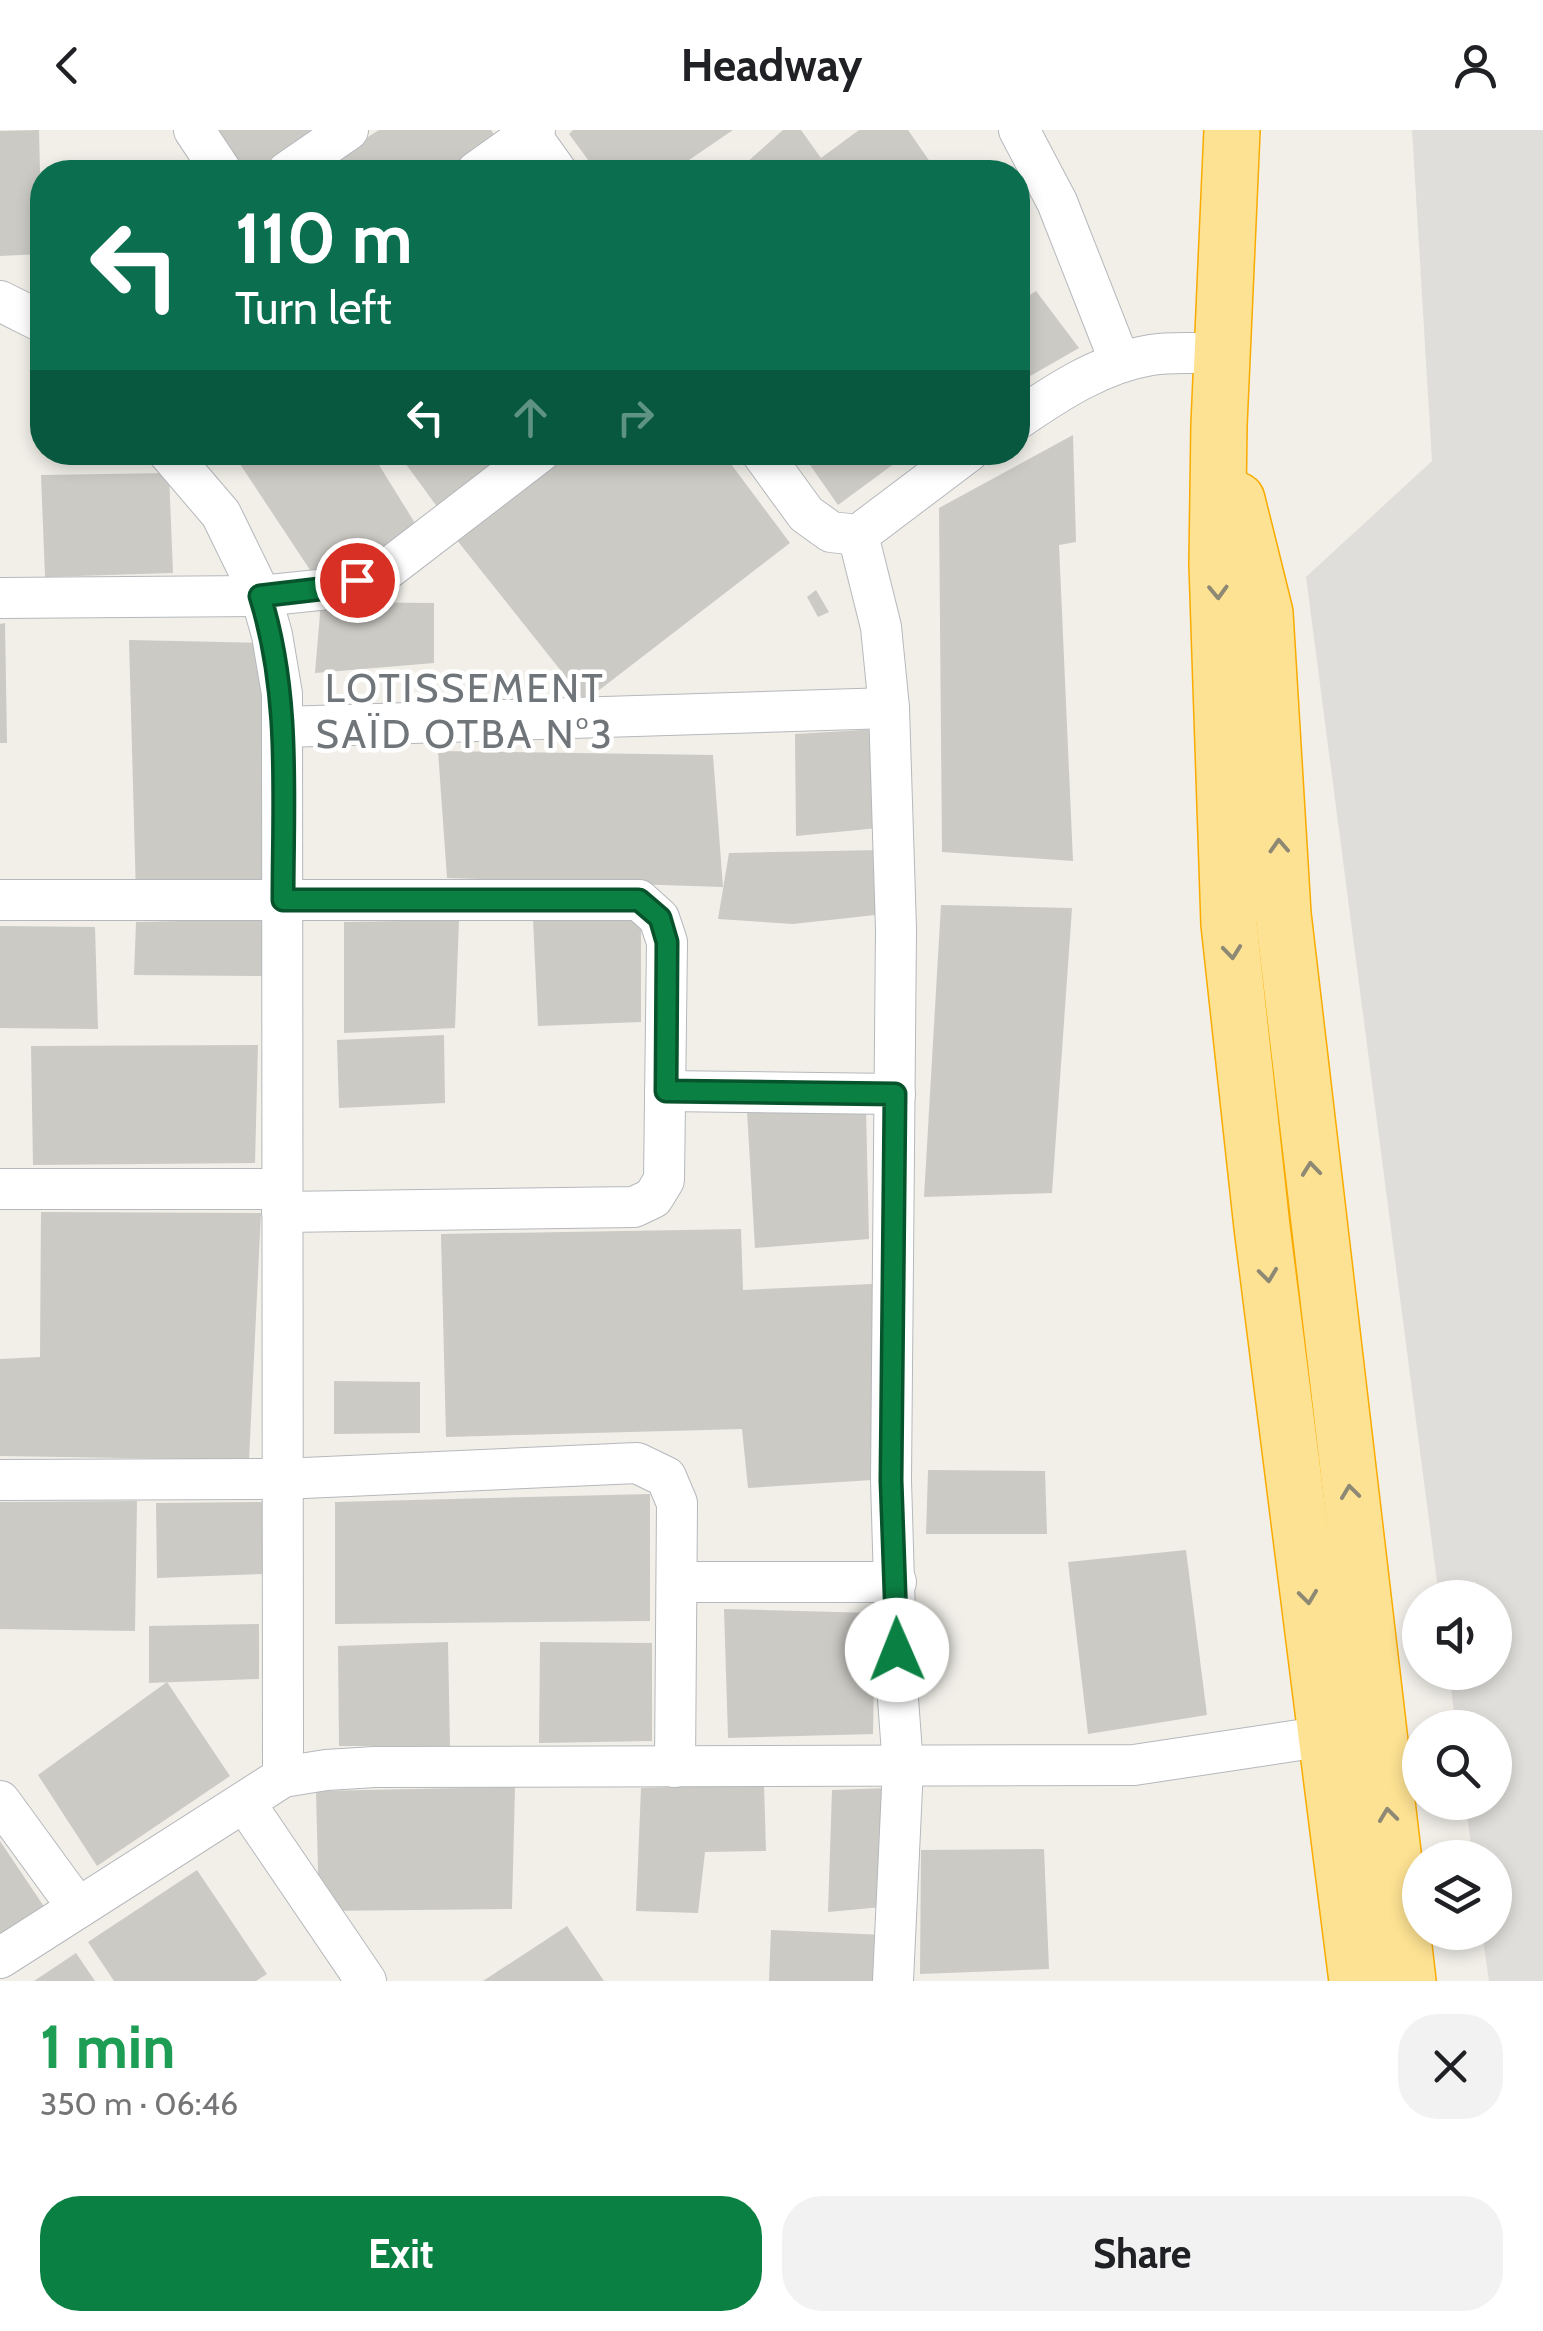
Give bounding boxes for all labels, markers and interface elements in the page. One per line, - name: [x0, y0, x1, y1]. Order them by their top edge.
- icon: back: [40, 38, 95, 93]
- text: Headway: [681, 38, 862, 92]
- icon: person: [1448, 38, 1503, 93]
- text: 110 m: [235, 195, 413, 281]
- icon: left: [70, 200, 200, 330]
- text: Turn left: [235, 281, 392, 335]
- icon: left: [398, 390, 453, 445]
- icon: ahead: [503, 390, 558, 445]
- icon: right: [608, 390, 663, 445]
- pin: [315, 538, 400, 623]
- icon: arrive: [330, 553, 385, 608]
- one-way arrow: [1207, 585, 1228, 601]
- district label: LOTISSEMENT SAÏD OTBA N°3: [316, 663, 614, 758]
- one-way arrow: [1269, 838, 1290, 854]
- one-way arrow: [1220, 944, 1242, 960]
- one-way arrow: [1301, 1161, 1322, 1177]
- one-way arrow: [1257, 1267, 1278, 1283]
- one-way arrow: [1340, 1484, 1361, 1500]
- map controls: [1402, 1580, 1512, 1950]
- button: sound: [1402, 1580, 1512, 1690]
- one-way arrow: [1297, 1589, 1318, 1606]
- position arrow: [845, 1598, 949, 1702]
- button: search: [1402, 1710, 1512, 1820]
- one-way arrow: [1378, 1806, 1399, 1822]
- button: layers: [1402, 1840, 1512, 1950]
- text: 1 min: [40, 2010, 175, 2083]
- button: close: [1398, 2014, 1503, 2119]
- text: 350 m · 06:46: [40, 2084, 238, 2123]
- button: Exit: [40, 2196, 762, 2311]
- button: Share: [782, 2196, 1503, 2311]

